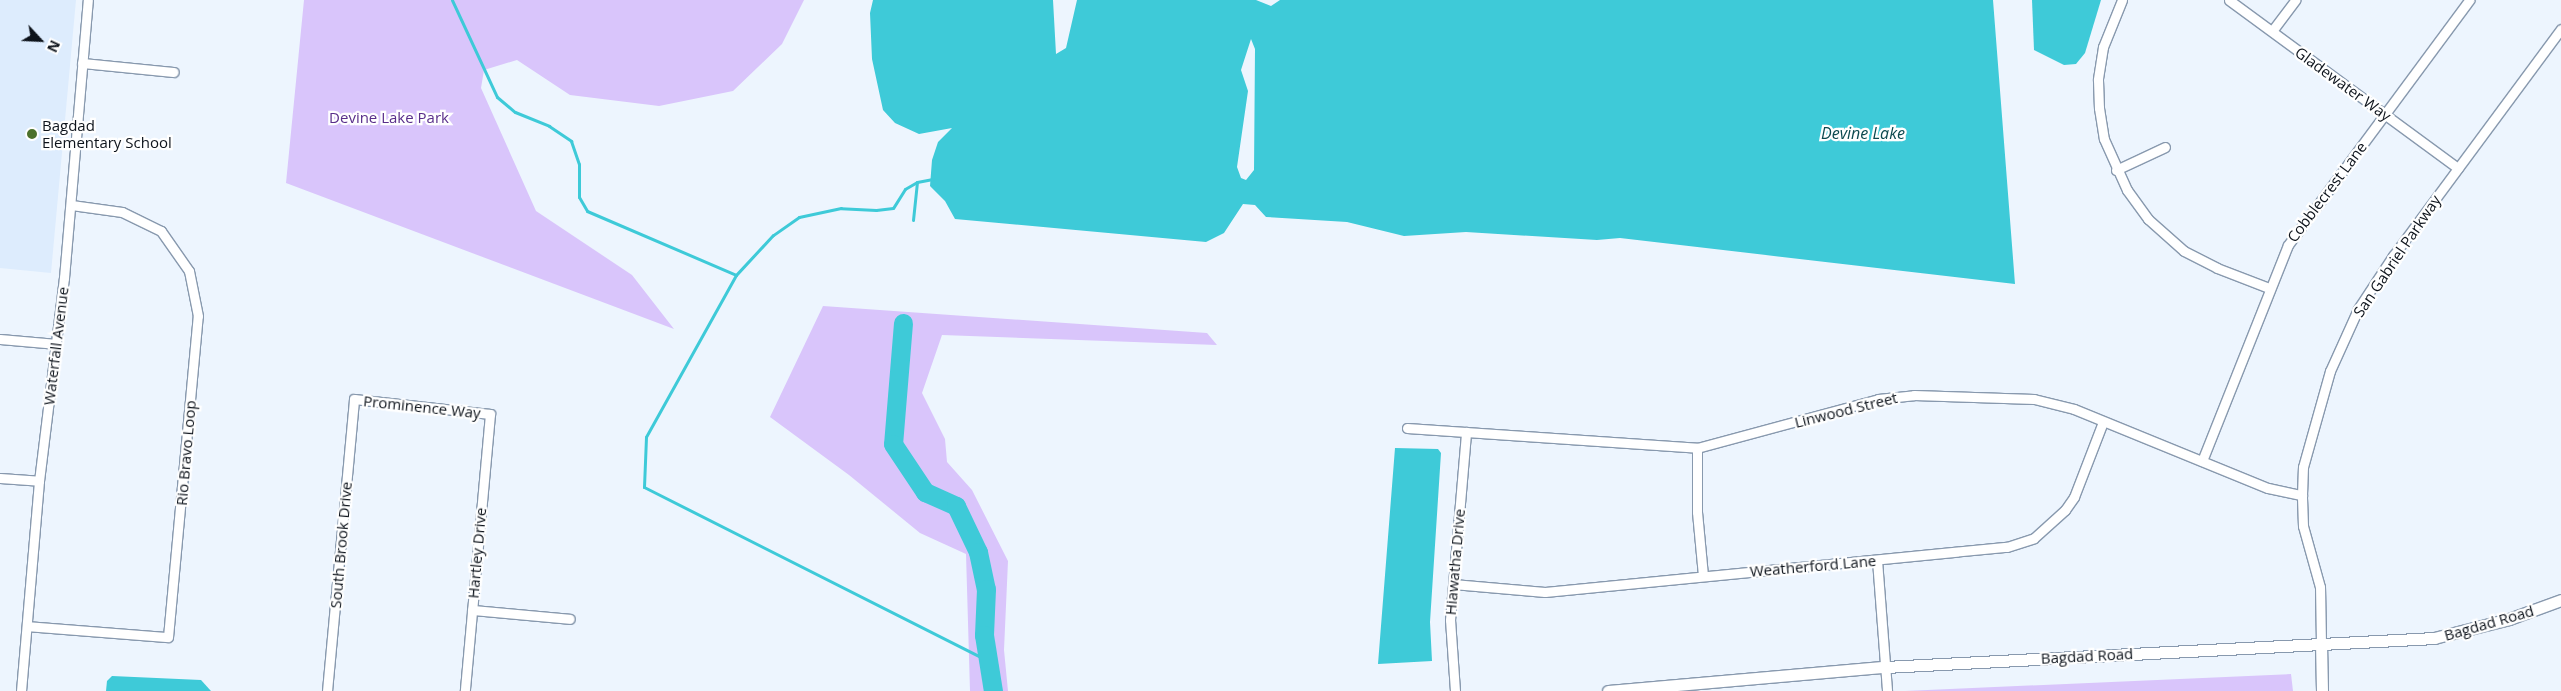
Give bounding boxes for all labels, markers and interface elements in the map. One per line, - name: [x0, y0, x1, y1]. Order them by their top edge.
- north arrow: [15, 15, 65, 65]
- text: N: [43, 37, 65, 56]
- street label: Gladewater Way: [2292, 43, 2394, 125]
- park label: Devine Lake Park: [329, 109, 449, 127]
- place label: Bagdad Elementary School: [42, 116, 172, 151]
- water label: Devine Lake: [1821, 123, 1905, 143]
- marker: Bagdad Elementary School: [26, 128, 38, 140]
- street label: Cobblecrest Lane: [2283, 138, 2371, 246]
- street label: San Gabriel Parkway: [2350, 192, 2444, 320]
- street label: Waterfall Avenue: [40, 286, 72, 406]
- street label: Linwood Street: [1793, 389, 1899, 431]
- street label: Prominence Way: [362, 392, 482, 422]
- street label: Rio Bravo Loop: [172, 400, 200, 506]
- street label: South Brook Drive: [326, 481, 356, 609]
- street label: Hartley Drive: [464, 507, 490, 599]
- street label: Hiawatha Drive: [1441, 508, 1469, 616]
- street label: Weatherford Lane: [1749, 552, 1877, 580]
- street label: Bagdad Road: [2442, 602, 2536, 644]
- street label: Bagdad Road: [2040, 645, 2134, 667]

